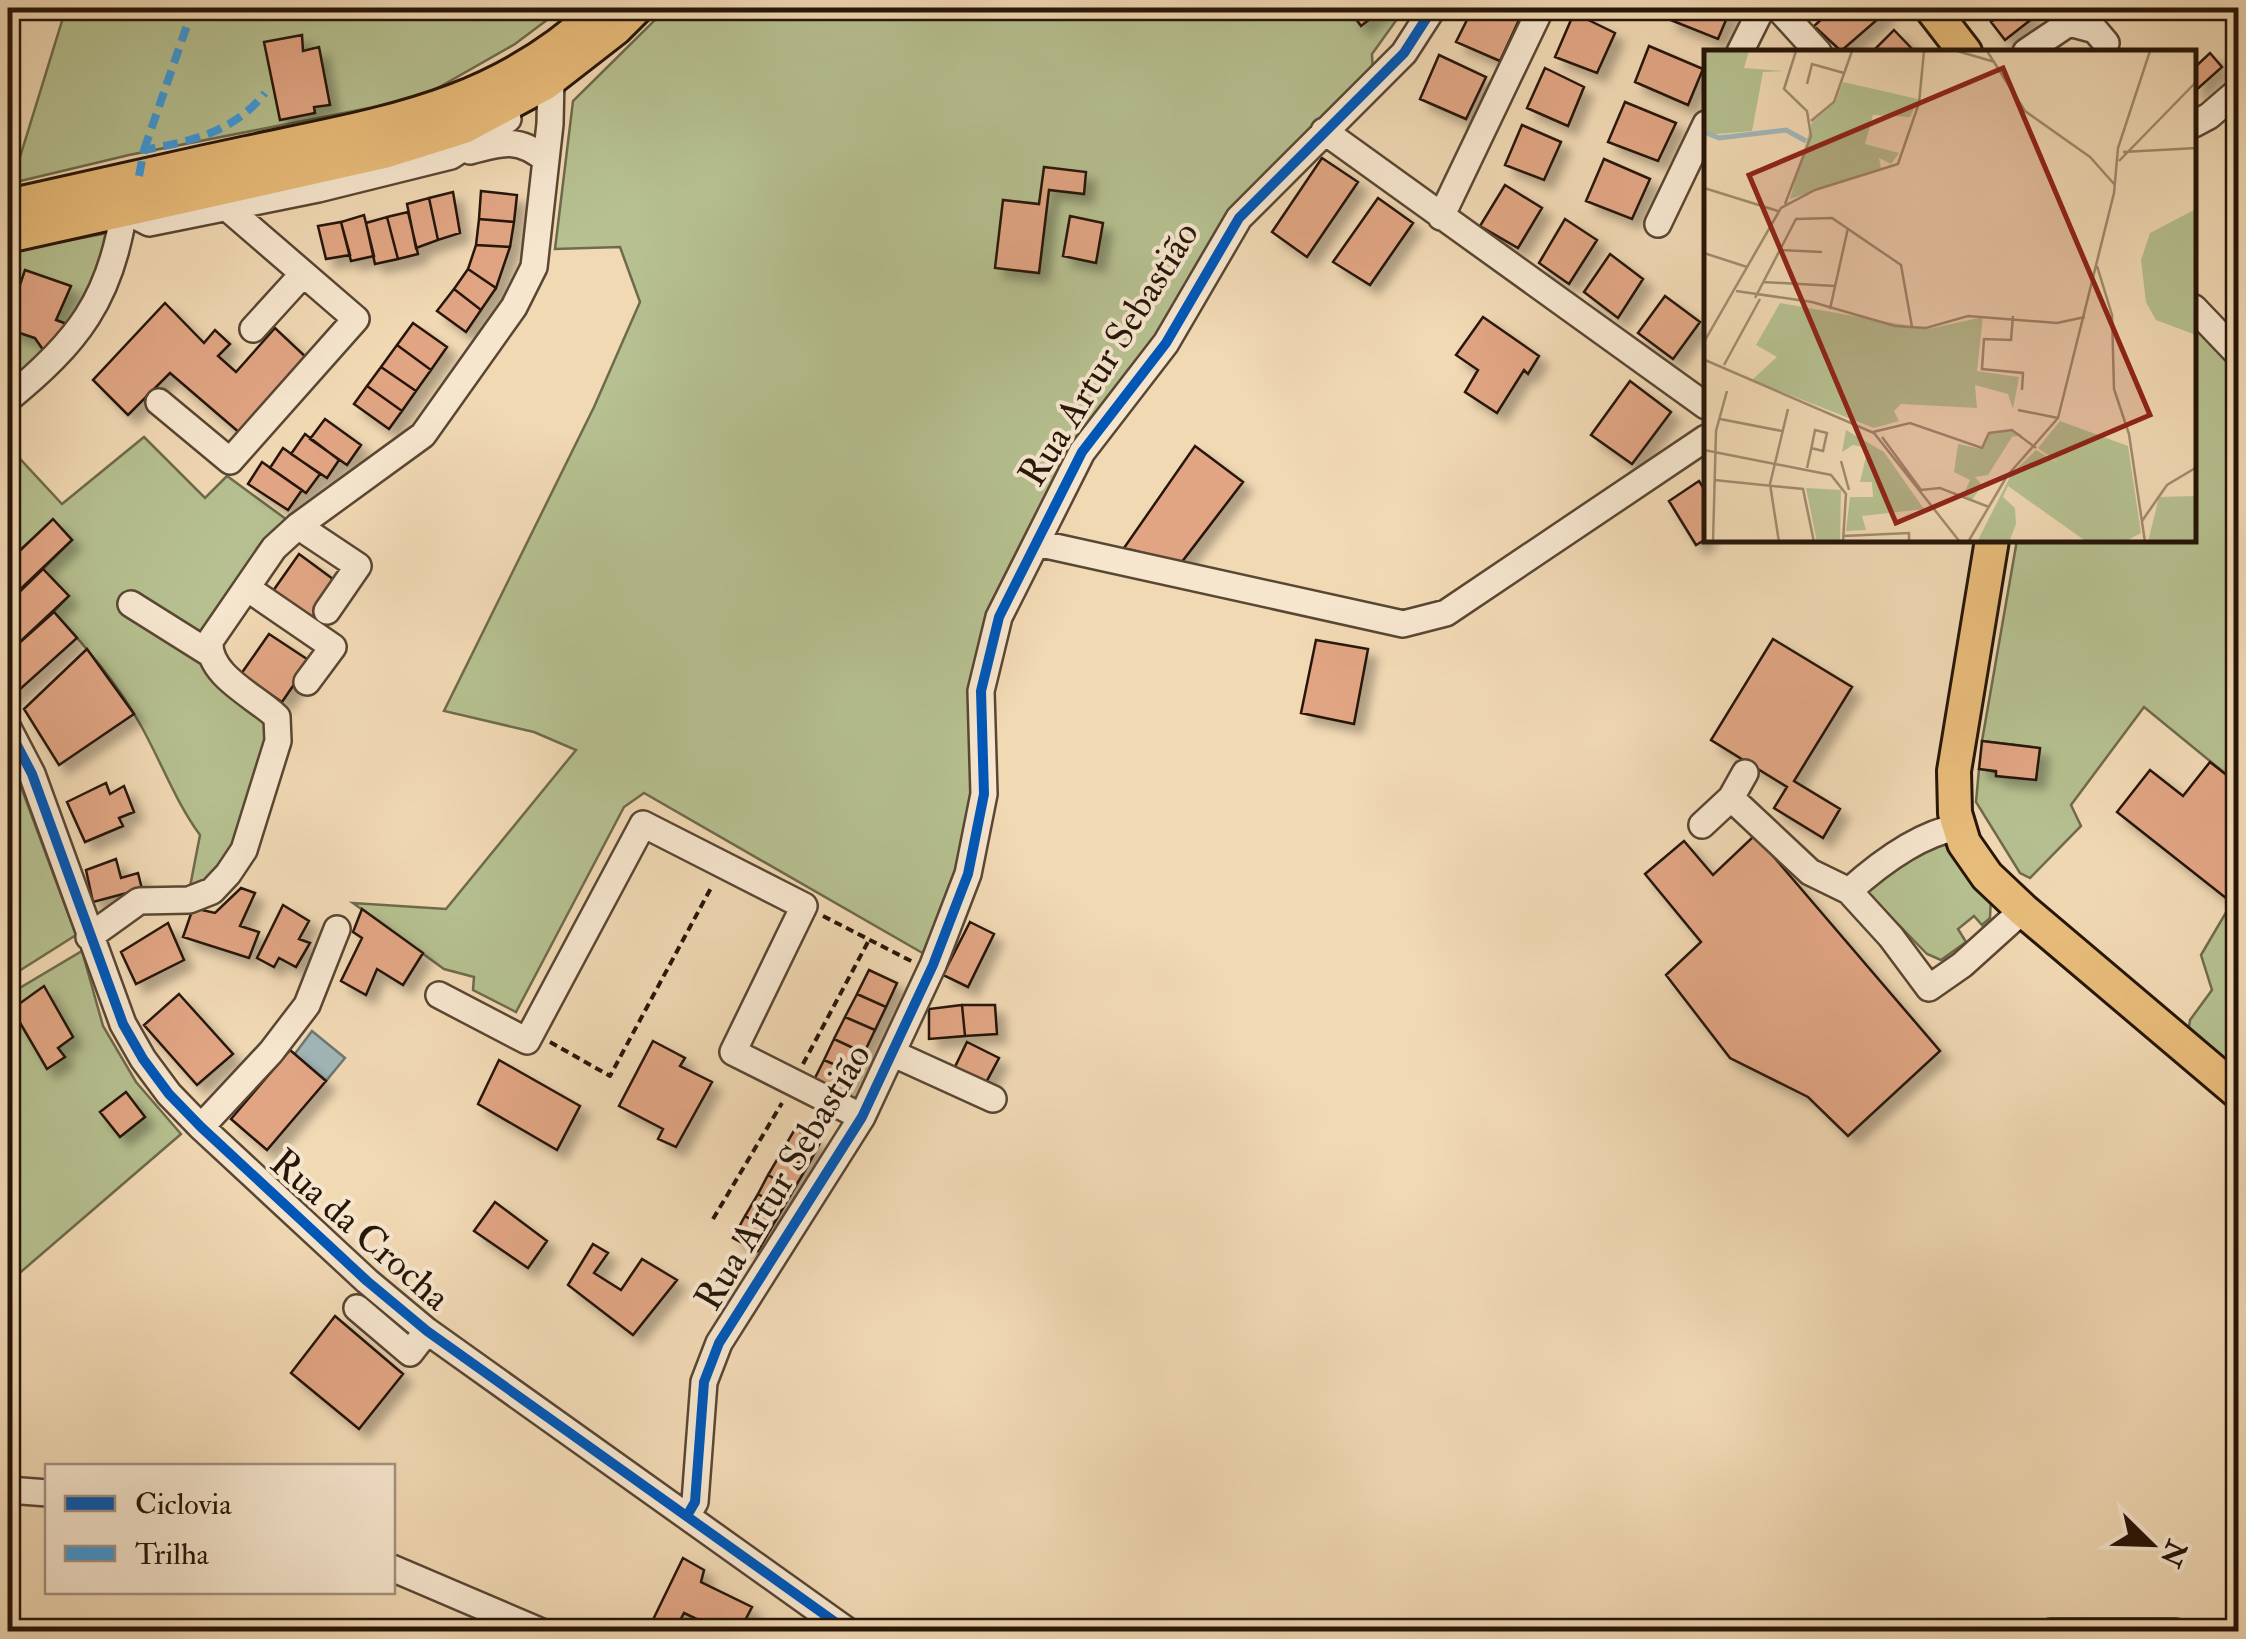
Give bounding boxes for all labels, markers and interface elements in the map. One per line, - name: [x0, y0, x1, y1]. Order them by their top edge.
- inset map: [1704, 50, 2196, 542]
- street label: Rua Artur Sebastião: [1008, 213, 1210, 495]
- street label: Rua Artur Sebastião: [684, 1035, 882, 1319]
- street label: Rua da Crocha: [260, 1139, 460, 1322]
- legend: [45, 1464, 395, 1594]
- text: Ciclovia: [135, 1486, 232, 1523]
- north arrow: [2101, 1494, 2201, 1594]
- text: N: [2151, 1534, 2194, 1572]
- text: Trilha: [135, 1536, 210, 1573]

